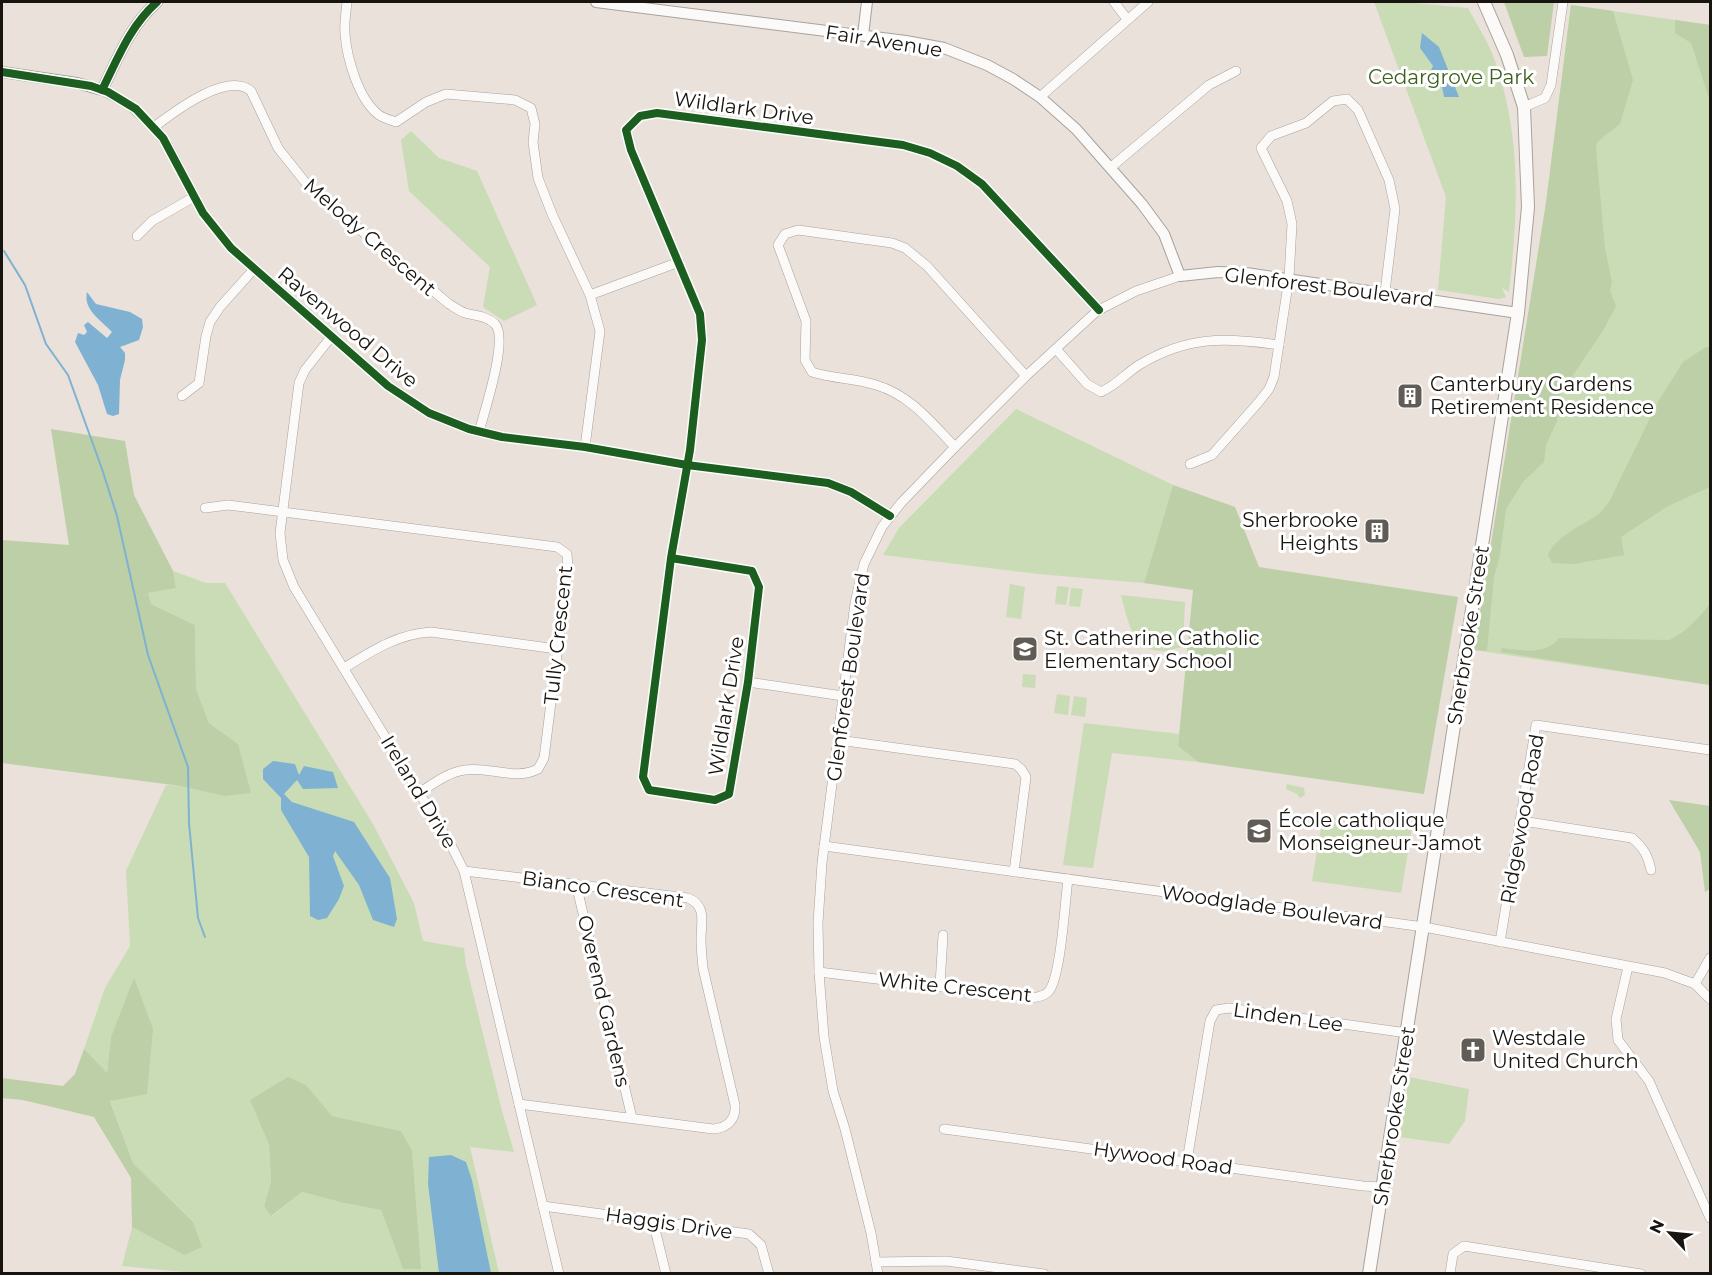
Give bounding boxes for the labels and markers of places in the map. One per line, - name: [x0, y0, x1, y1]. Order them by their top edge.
- place label: Canterbury Gardens Retirement Residence: [1430, 372, 1654, 419]
- building icon: Canterbury Gardens Retirement Residence: [1395, 381, 1425, 411]
- place label: Sherbrooke Heights: [1242, 508, 1358, 555]
- building icon: Sherbrooke Heights: [1362, 516, 1392, 546]
- place label: St. Catherine Catholic Elementary School: [1044, 626, 1260, 673]
- school or university icon: St. Catherine Catholic Elementary School: [1010, 634, 1040, 664]
- place label: École catholique Monseigneur-Jamot: [1278, 808, 1482, 855]
- school or university icon: École catholique Monseigneur-Jamot: [1244, 816, 1274, 846]
- place label: Westdale United Church: [1492, 1026, 1639, 1073]
- church icon: Westdale United Church: [1458, 1035, 1488, 1065]

